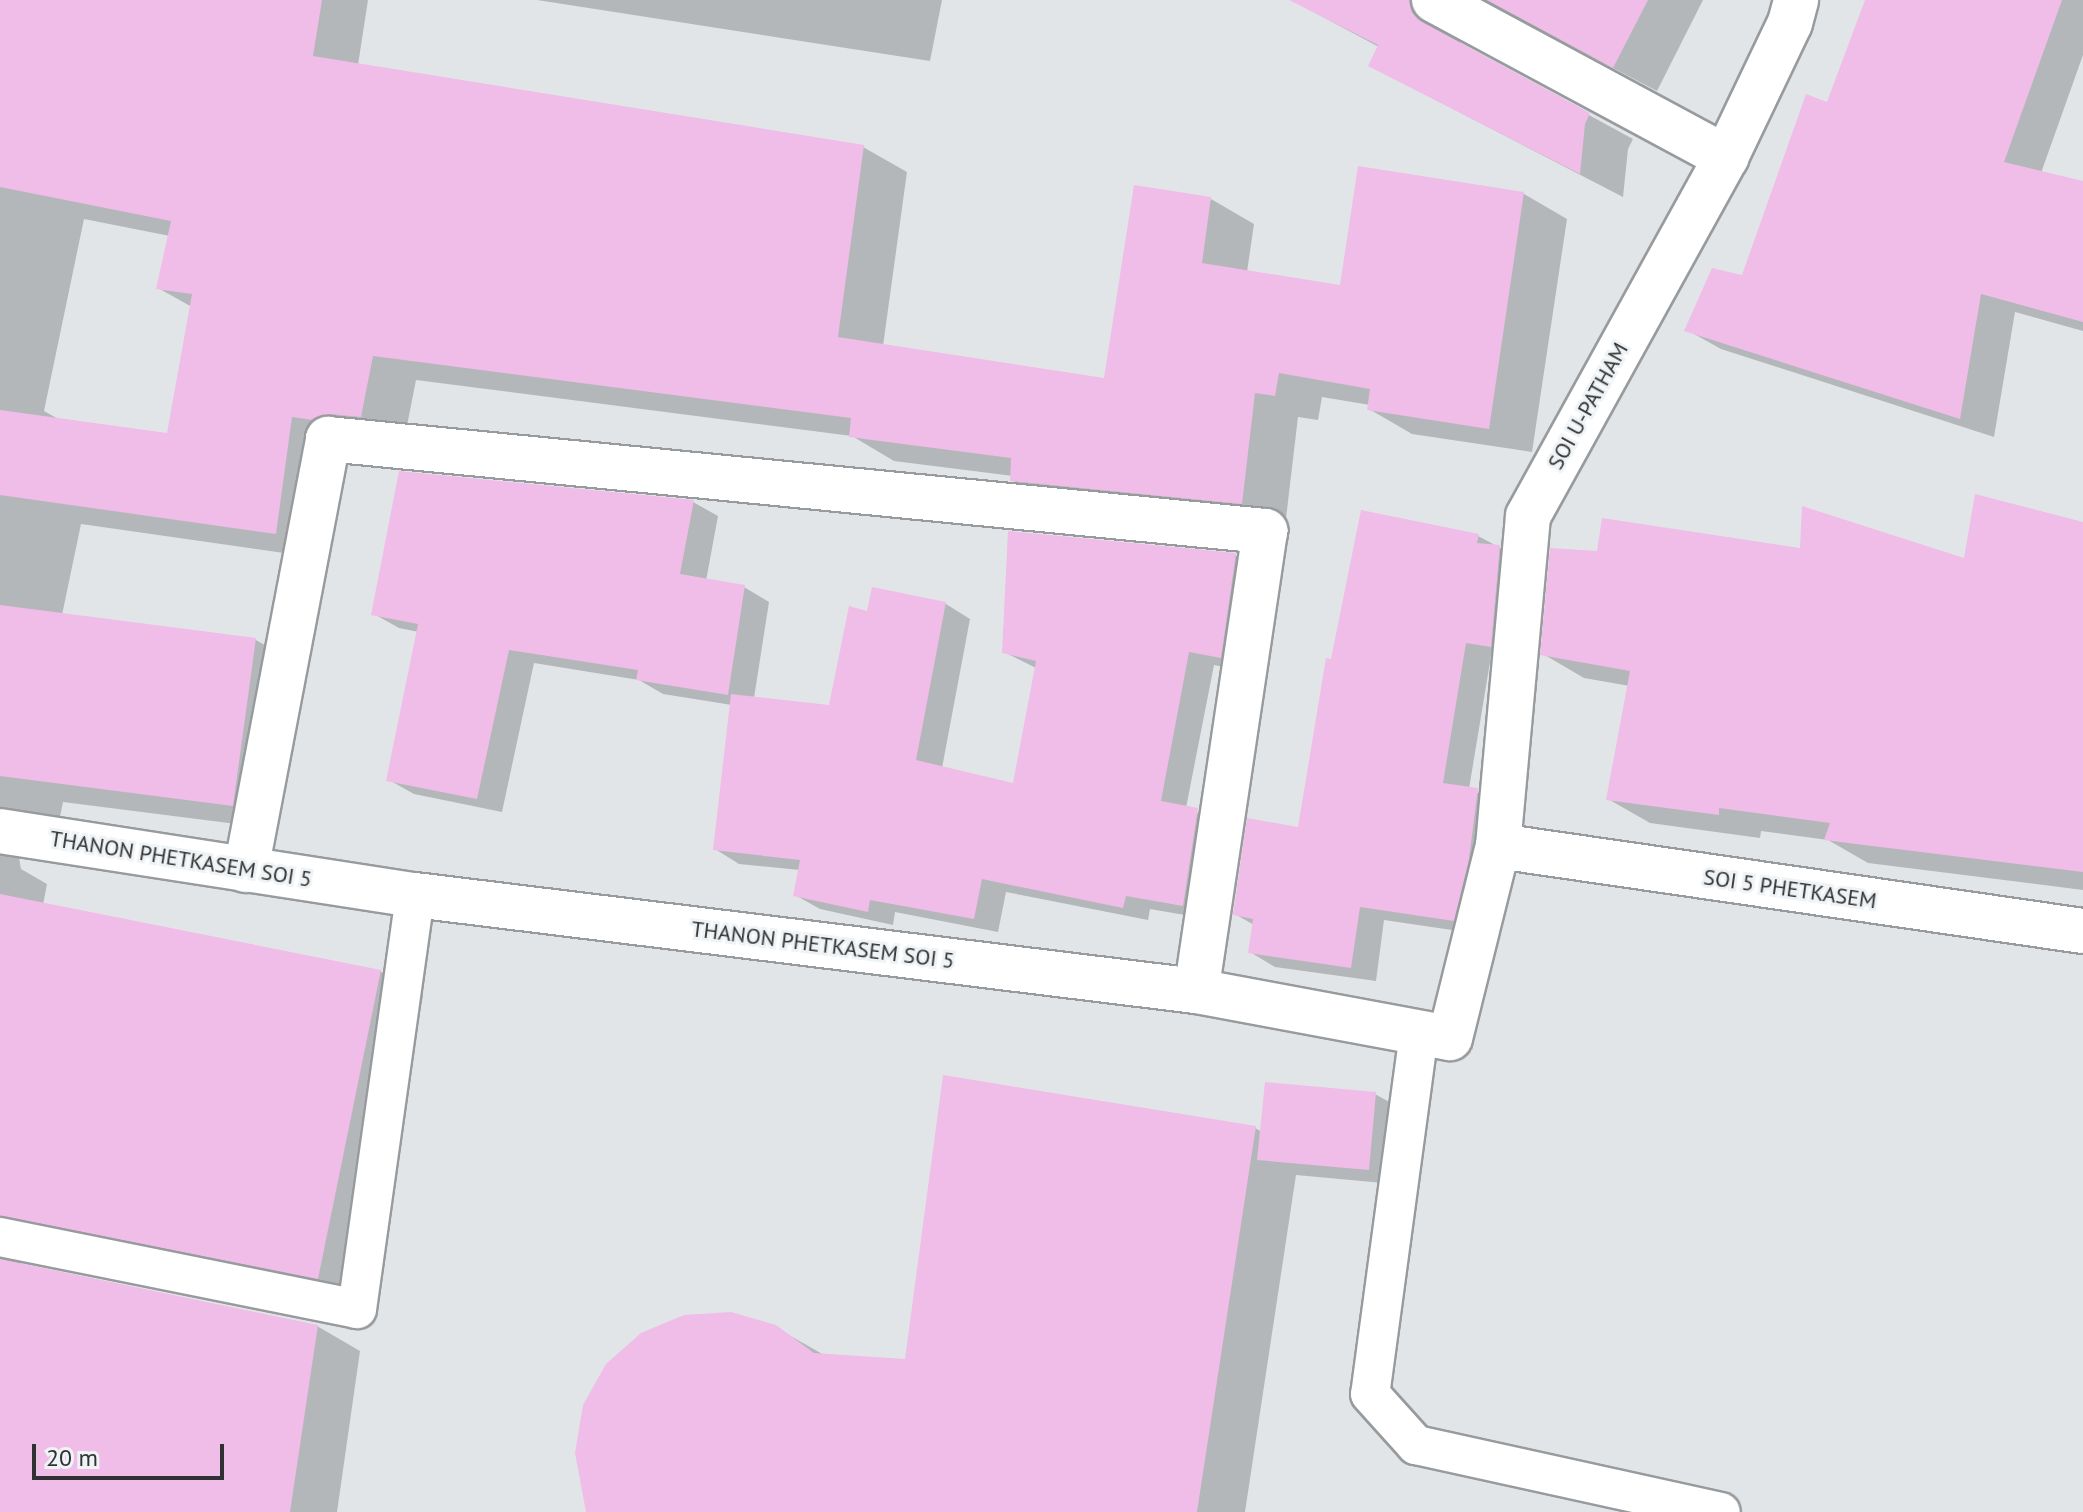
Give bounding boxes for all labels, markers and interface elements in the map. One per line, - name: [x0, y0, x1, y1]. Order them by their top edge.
- street label: SOI U-PATHAM: [1542, 338, 1634, 474]
- street label: THANON PHETKASEM SOI 5: [48, 825, 314, 893]
- street label: SOI 5 PHETKASEM: [1702, 864, 1878, 914]
- street label: THANON PHETKASEM SOI 5: [690, 916, 956, 974]
- scale bar: [36, 1428, 228, 1478]
- text: 20 m: [46, 1442, 98, 1473]

